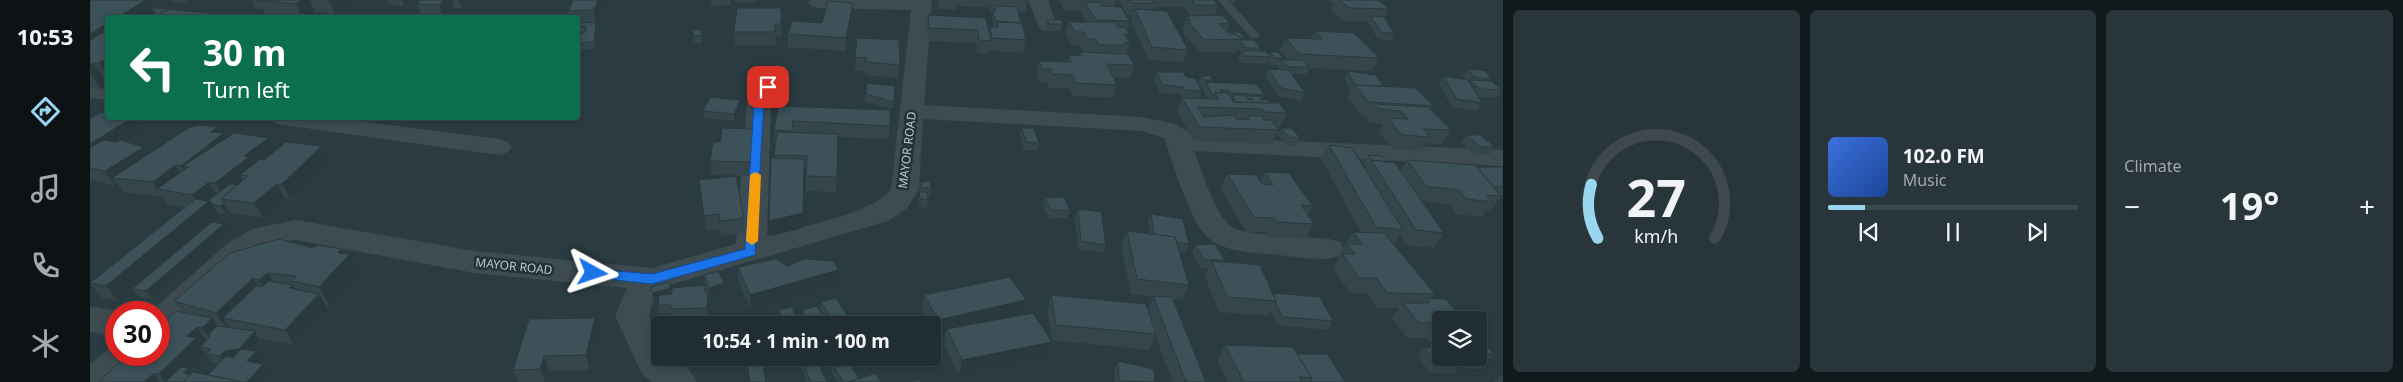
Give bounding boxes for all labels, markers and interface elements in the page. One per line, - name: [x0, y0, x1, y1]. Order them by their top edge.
- text: 10:53: [17, 21, 73, 51]
- text: 30 m: [203, 29, 286, 76]
- icon: left: [120, 35, 185, 100]
- pin: [747, 66, 789, 108]
- icon: arrive: [754, 73, 782, 101]
- text: Turn left: [203, 74, 290, 104]
- icon: directions: [28, 94, 63, 129]
- street label: MAYOR ROAD: [894, 110, 920, 189]
- text: 102.0 FM: [1903, 143, 1985, 169]
- text: Climate: [2124, 155, 2181, 177]
- text: 27: [1627, 161, 1686, 232]
- text: Music: [1903, 169, 1947, 191]
- icon: music: [28, 171, 63, 206]
- text: 19°: [2220, 179, 2279, 231]
- text: −: [2124, 187, 2140, 225]
- text: +: [2359, 187, 2375, 225]
- icon: previous: [1855, 218, 1883, 246]
- icon: pause: [1939, 218, 1967, 246]
- icon: next: [2023, 218, 2051, 246]
- text: km/h: [1634, 224, 1678, 248]
- position arrow: [566, 246, 618, 298]
- icon: phone: [28, 248, 63, 283]
- street label: MAYOR ROAD: [475, 254, 554, 279]
- speed limit sign: 30: [105, 301, 170, 366]
- map controls: [1432, 311, 1487, 366]
- button: layers: [1432, 311, 1487, 366]
- icon: climate: [28, 326, 63, 361]
- text: 10:54 · 1 min · 100 m: [702, 328, 890, 354]

